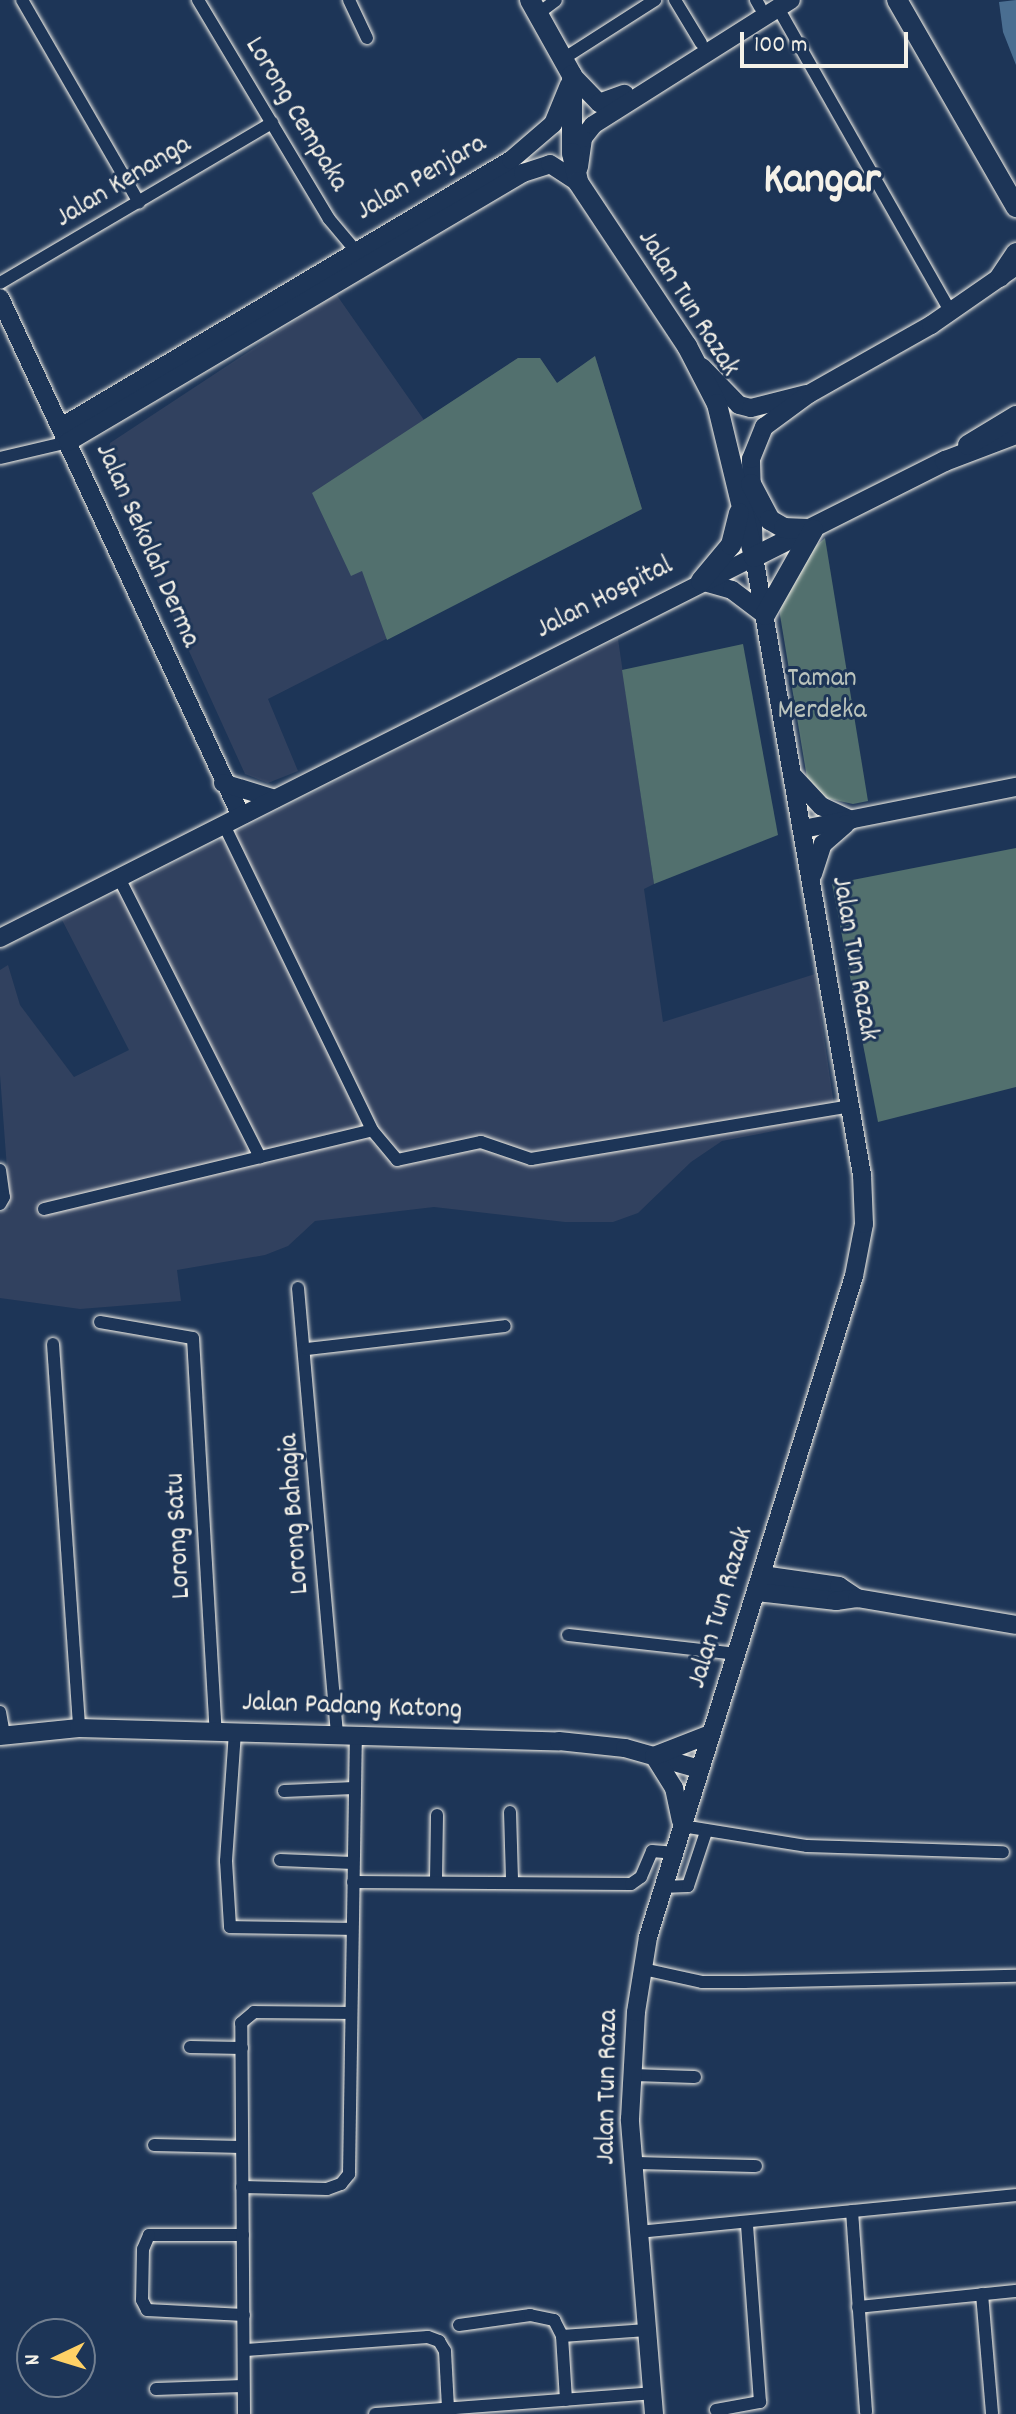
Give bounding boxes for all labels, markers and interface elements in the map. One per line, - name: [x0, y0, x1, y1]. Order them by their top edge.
- scale bar: [744, 16, 912, 66]
- text: 100 m: [754, 29, 807, 63]
- street label: Lorong Cempaka: [236, 32, 354, 198]
- street label: Jalan Penjara: [351, 128, 493, 230]
- street label: Jalan Kenanga: [50, 129, 198, 237]
- district label: Kangar: [763, 157, 881, 209]
- street label: Jalan Tun Razak: [628, 224, 746, 384]
- street label: Jalan Sekolah Derma: [86, 439, 206, 653]
- street label: Jalan Hospital: [531, 550, 679, 648]
- park label: Taman Merdeka: [777, 663, 867, 729]
- street label: Jalan Tun Razak: [822, 874, 884, 1044]
- street label: Lorong Bahagia: [274, 1432, 318, 1596]
- street label: Lorong Satu: [160, 1472, 200, 1600]
- street label: Jalan Tun Razak: [682, 1523, 762, 1693]
- street label: Jalan Padang Katong: [241, 1687, 463, 1729]
- street label: Jalan Tun Raza: [591, 2009, 627, 2165]
- north arrow: [16, 2318, 96, 2398]
- text: N: [18, 2353, 49, 2366]

